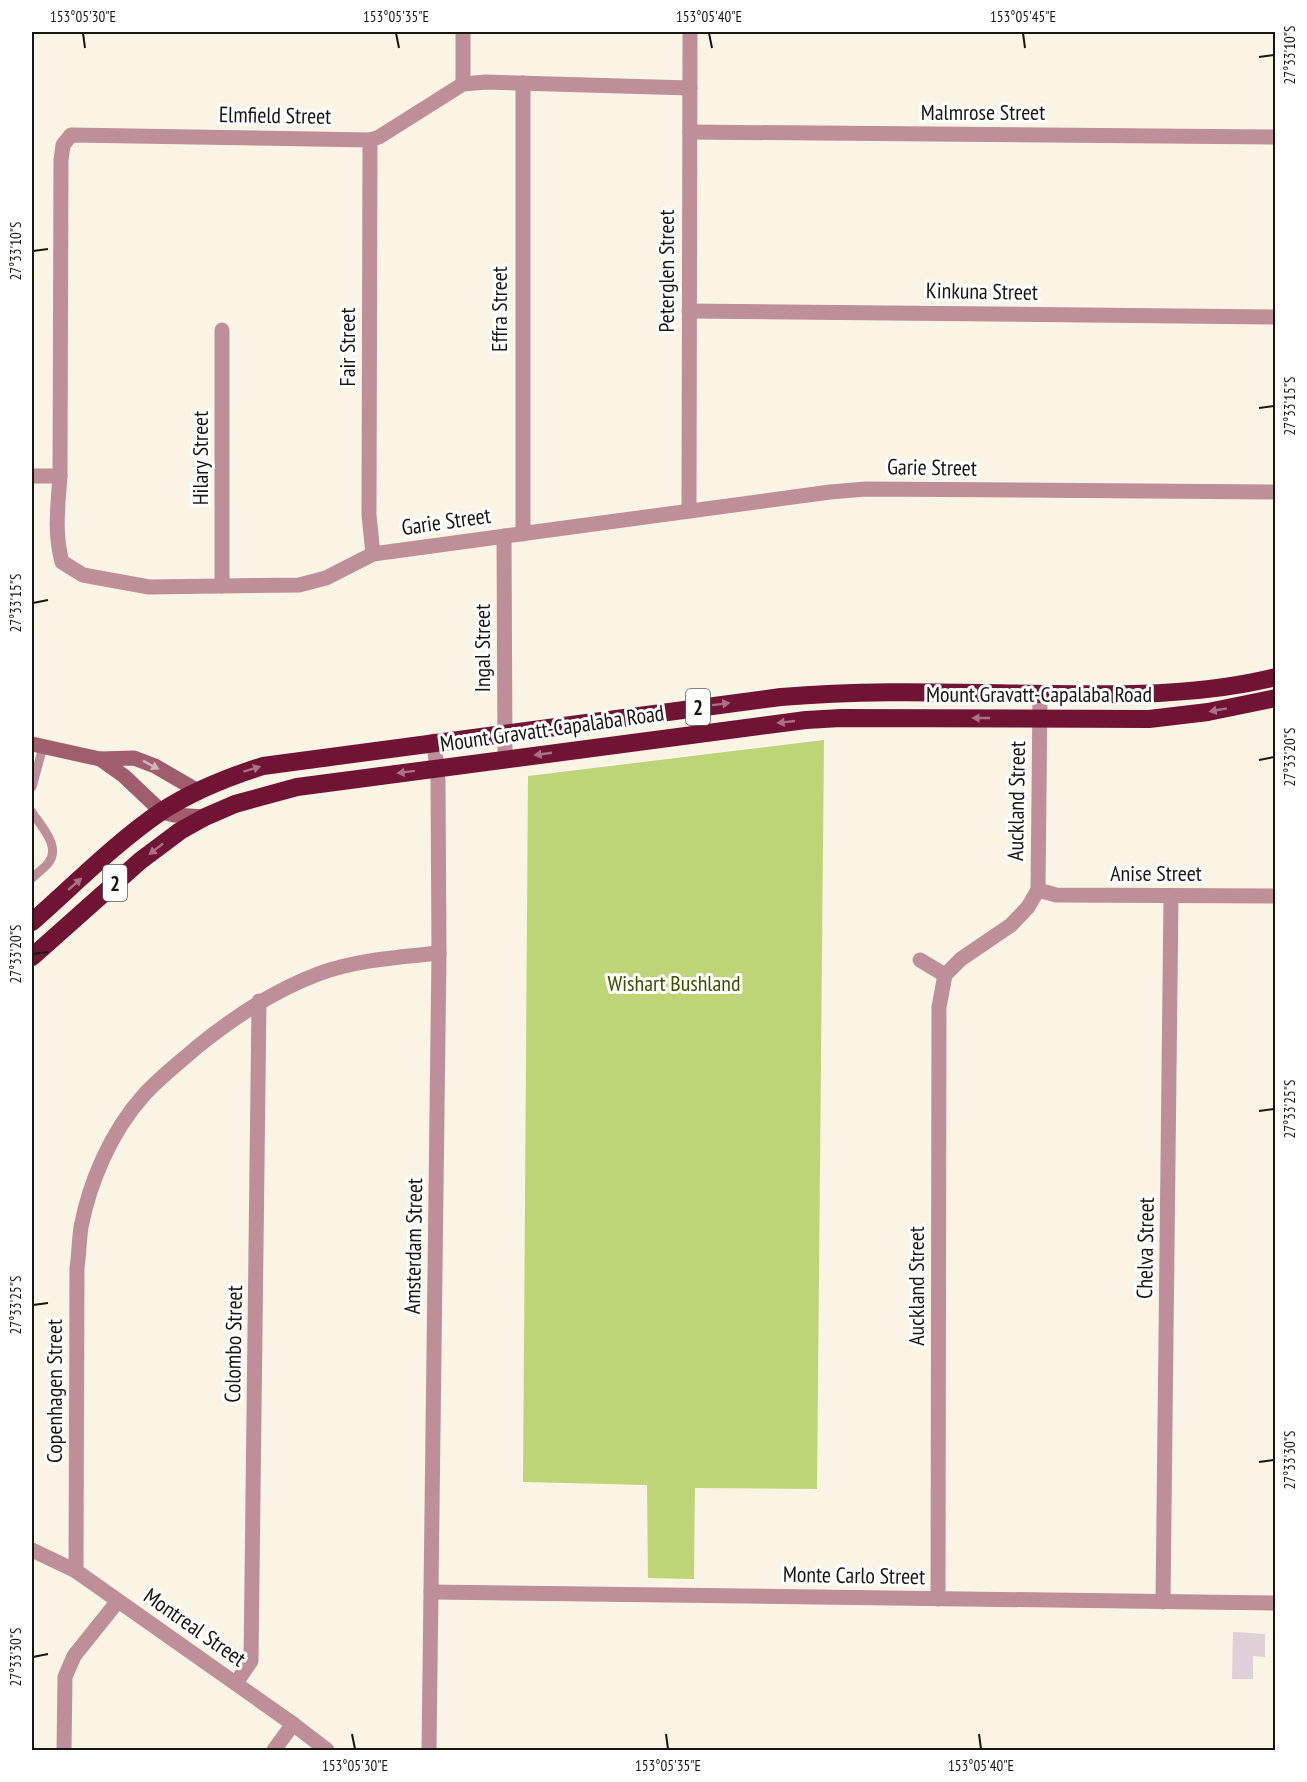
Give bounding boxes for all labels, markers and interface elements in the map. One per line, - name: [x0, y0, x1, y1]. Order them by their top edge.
- text: 153°05'30"E: [50, 7, 116, 26]
- text: 153°05'35"E: [363, 7, 429, 26]
- text: 153°05'40"E: [676, 7, 742, 26]
- text: 153°05'45"E: [990, 7, 1056, 26]
- text: 27°33'10"S: [1280, 25, 1299, 85]
- street label: Malmrose Street: [921, 98, 1045, 126]
- street label: Elmfield Street: [219, 100, 331, 130]
- street label: Peterglen Street: [652, 210, 680, 332]
- text: 27°33'10"S: [6, 221, 25, 281]
- street label: Effra Street: [485, 266, 513, 352]
- street label: Kinkuna Street: [926, 276, 1038, 306]
- street label: Fair Street: [333, 308, 361, 386]
- text: 27°33'15"S: [1280, 376, 1299, 436]
- street label: Hilary Street: [186, 411, 214, 505]
- street label: Garie Street: [887, 452, 977, 482]
- street label: Garie Street: [400, 501, 492, 541]
- text: 27°33'15"S: [6, 573, 25, 633]
- street label: Ingal Street: [468, 604, 496, 692]
- street label: Mount Gravatt-Capalaba Road: [926, 680, 1152, 708]
- road number: 2: [686, 689, 710, 725]
- street label: Mount Gravatt-Capalaba Road: [438, 698, 666, 758]
- one-way arrow: [712, 699, 731, 709]
- one-way arrow: [1209, 706, 1228, 715]
- one-way arrow: [972, 713, 991, 723]
- one-way arrow: [777, 717, 796, 727]
- text: 27°33'20"S: [1280, 727, 1299, 787]
- street label: Auckland Street: [1001, 741, 1031, 861]
- one-way arrow: [533, 749, 552, 758]
- one-way arrow: [143, 760, 160, 770]
- one-way arrow: [243, 764, 261, 773]
- one-way arrow: [396, 767, 415, 777]
- one-way arrow: [148, 842, 163, 854]
- street label: Anise Street: [1110, 859, 1202, 887]
- road number: 2: [103, 865, 127, 901]
- one-way arrow: [68, 877, 83, 890]
- text: 27°33'20"S: [6, 924, 25, 984]
- park label: Wishart Bushland: [608, 969, 740, 997]
- text: 27°33'25"S: [1280, 1079, 1299, 1139]
- street label: Amsterdam Street: [398, 1178, 428, 1314]
- street label: Chelva Street: [1130, 1197, 1160, 1299]
- street label: Auckland Street: [902, 1226, 930, 1346]
- text: 27°33'25"S: [6, 1275, 25, 1335]
- street label: Colombo Street: [218, 1285, 248, 1403]
- street label: Copenhagen Street: [40, 1319, 68, 1463]
- text: 27°33'30"S: [1280, 1430, 1299, 1490]
- street label: Monte Carlo Street: [783, 1560, 925, 1590]
- street label: Montreal Street: [138, 1582, 252, 1672]
- text: 27°33'30"S: [6, 1627, 25, 1687]
- text: 153°05'30"E: [322, 1756, 388, 1775]
- text: 153°05'35"E: [635, 1756, 701, 1775]
- text: 153°05'40"E: [948, 1756, 1014, 1775]

